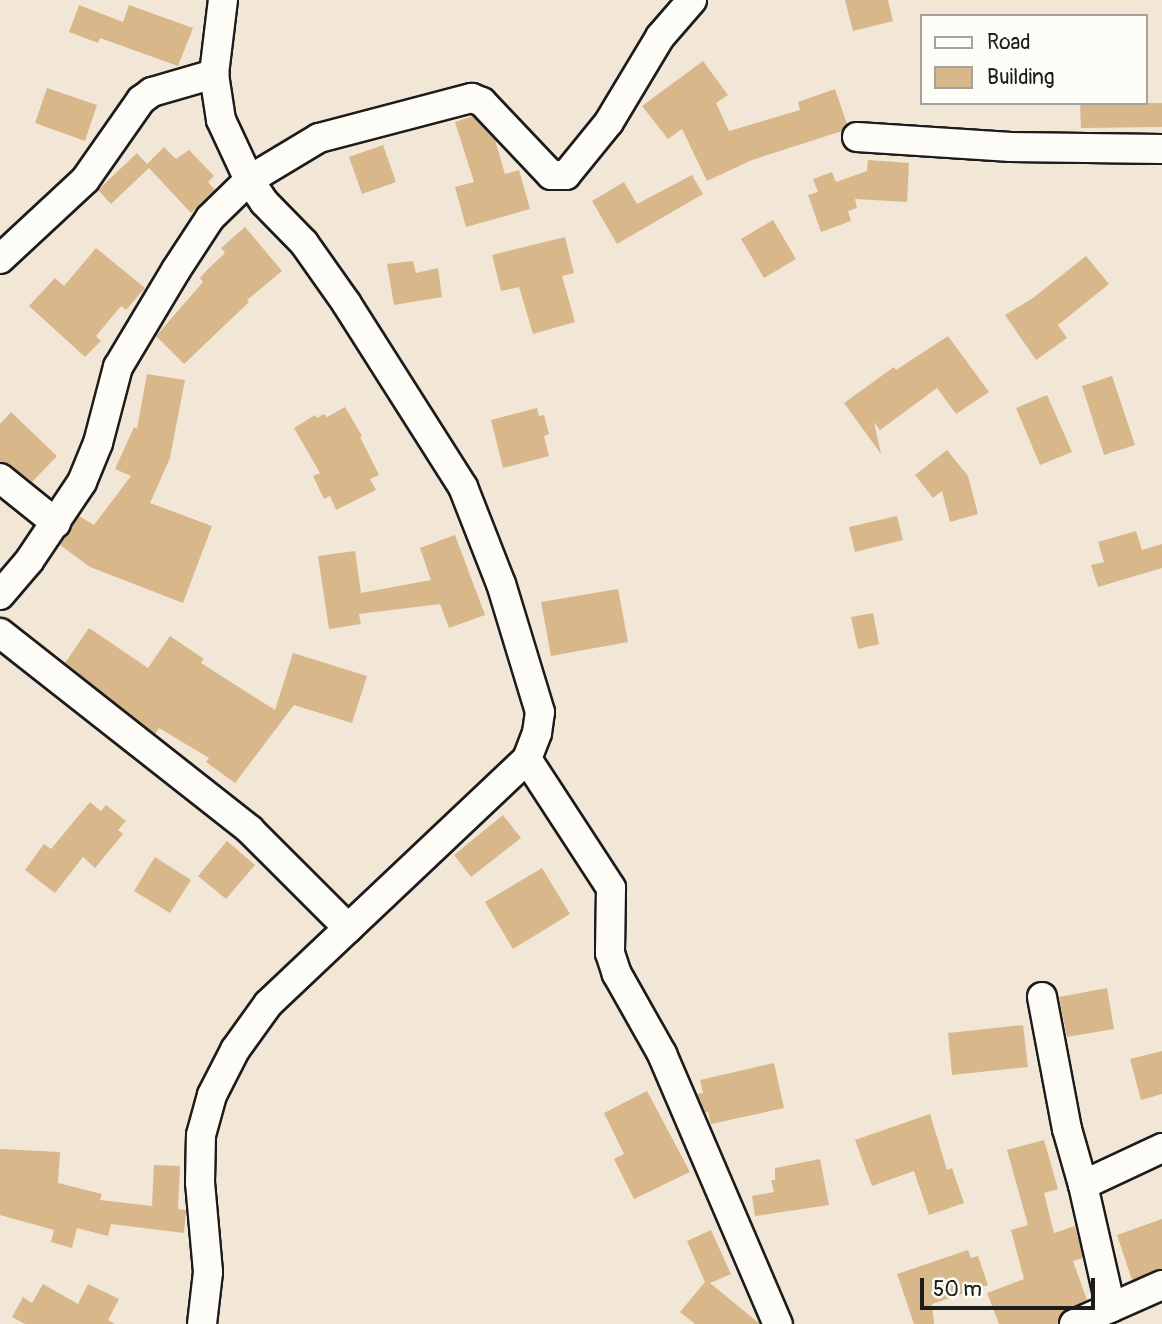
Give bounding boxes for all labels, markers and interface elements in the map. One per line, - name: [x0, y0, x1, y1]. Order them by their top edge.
- legend: [920, 14, 1148, 105]
- text: Road: [987, 29, 1031, 56]
- text: Building: [987, 64, 1054, 91]
- scale bar: [924, 1264, 1099, 1308]
- text: 50 m: [933, 1276, 982, 1303]

